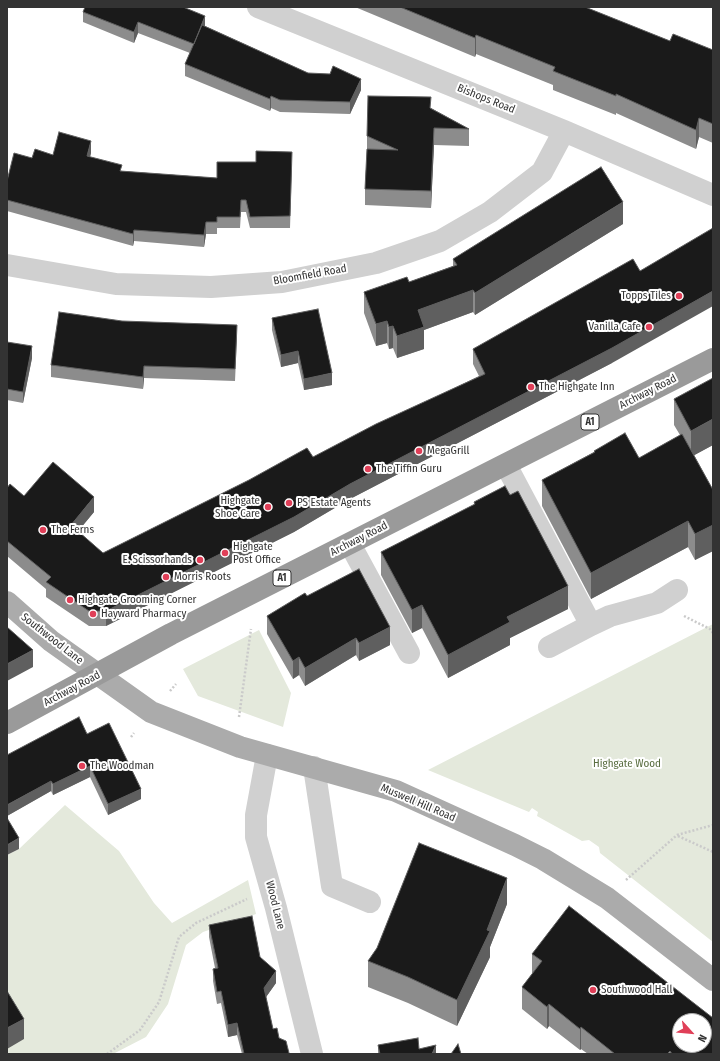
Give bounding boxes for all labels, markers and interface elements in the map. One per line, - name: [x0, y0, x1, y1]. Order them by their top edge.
- street label: Bishops Road: [455, 81, 517, 117]
- street label: Bloomfield Road: [272, 262, 348, 288]
- place label: Topps Tiles: [621, 289, 671, 303]
- marker: Topps Tiles: [674, 291, 684, 301]
- place label: Vanilla Cafe: [589, 320, 641, 334]
- marker: Vanilla Cafe: [644, 322, 654, 332]
- street label: Archway Road: [617, 372, 679, 412]
- place label: The Highgate Inn: [539, 380, 615, 394]
- marker: The Highgate Inn: [526, 382, 536, 392]
- road number: A1: [581, 414, 599, 430]
- place label: MegaGrill: [427, 444, 469, 458]
- marker: MegaGrill: [414, 446, 424, 456]
- place label: The Tiffin Guru: [376, 462, 442, 476]
- marker: The Tiffin Guru: [363, 464, 373, 474]
- place label: Highgate Shoe Care: [215, 494, 260, 520]
- place label: PS Estate Agents: [297, 496, 371, 510]
- marker: PS Estate Agents: [284, 498, 294, 508]
- marker: Highgate Shoe Care: [263, 502, 273, 512]
- street label: Archway Road: [328, 519, 390, 559]
- place label: The Ferns: [51, 523, 94, 537]
- marker: The Ferns: [38, 525, 48, 535]
- place label: Highgate Post Office: [233, 540, 281, 566]
- marker: Highgate Post Office: [220, 548, 230, 558]
- place label: E. Scissorhands: [123, 553, 192, 567]
- marker: E. Scissorhands: [195, 555, 205, 565]
- place label: Morris Roots: [174, 570, 231, 584]
- road number: A1: [273, 570, 291, 586]
- marker: Morris Roots: [161, 572, 171, 582]
- place label: Highgate Grooming Corner: [78, 593, 196, 607]
- marker: Highgate Grooming Corner: [65, 595, 75, 605]
- place label: Hayward Pharmacy: [101, 607, 186, 621]
- marker: Hayward Pharmacy: [88, 609, 98, 619]
- street label: Southwood Lane: [18, 611, 86, 667]
- street label: Archway Road: [41, 669, 103, 709]
- park label: Highgate Wood: [593, 757, 661, 771]
- place label: The Woodman: [90, 759, 154, 773]
- marker: The Woodman: [77, 761, 87, 771]
- street label: Muswell Hill Road: [379, 781, 457, 825]
- street label: Wood Lane: [263, 879, 287, 931]
- place label: Southwood Hall: [601, 983, 672, 997]
- marker: Southwood Hall: [588, 985, 598, 995]
- north arrow: [672, 1013, 712, 1053]
- text: N: [695, 1032, 710, 1044]

